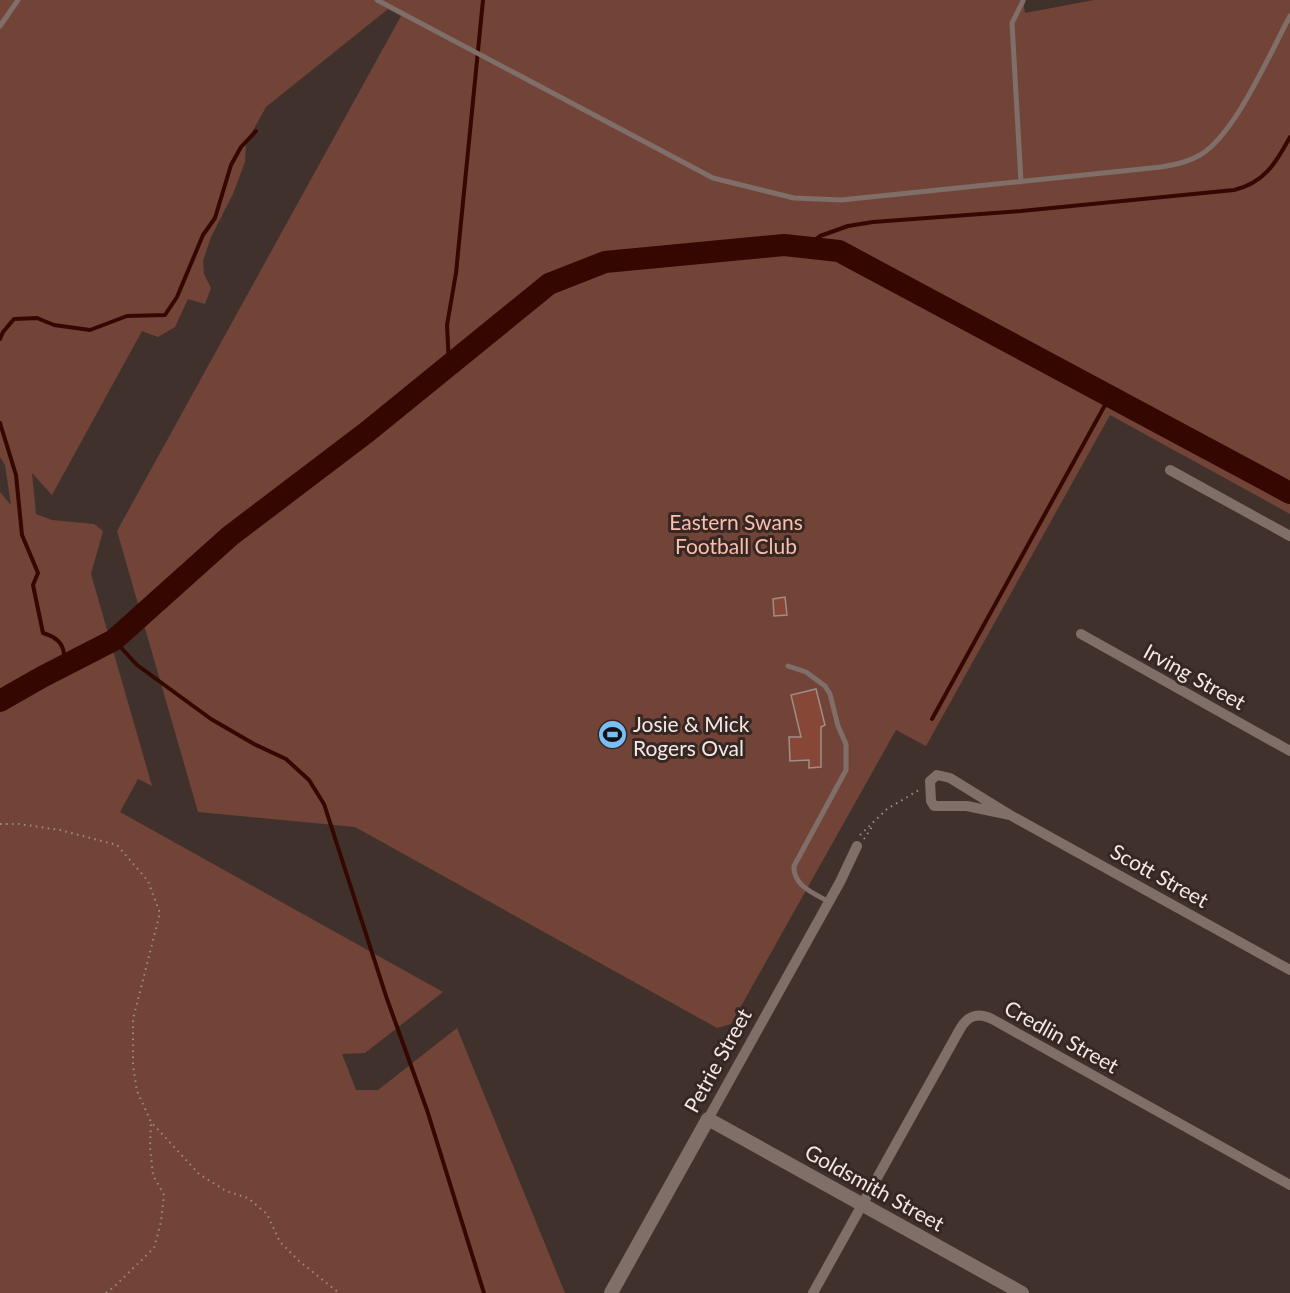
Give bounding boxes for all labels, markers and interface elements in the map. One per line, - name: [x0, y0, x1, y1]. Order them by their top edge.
- park label: Eastern Swans Football Club: [669, 509, 803, 558]
- street label: Irving Street: [1140, 638, 1251, 714]
- place label: Josie & Mick Rogers Oval: [633, 711, 750, 760]
- sports icon: Josie & Mick Rogers Oval: [596, 719, 628, 751]
- street label: Scott Street: [1107, 838, 1214, 912]
- street label: Credlin Street: [1001, 994, 1124, 1078]
- street label: Petrie Street: [678, 1003, 756, 1116]
- street label: Goldsmith Street: [801, 1138, 949, 1236]

